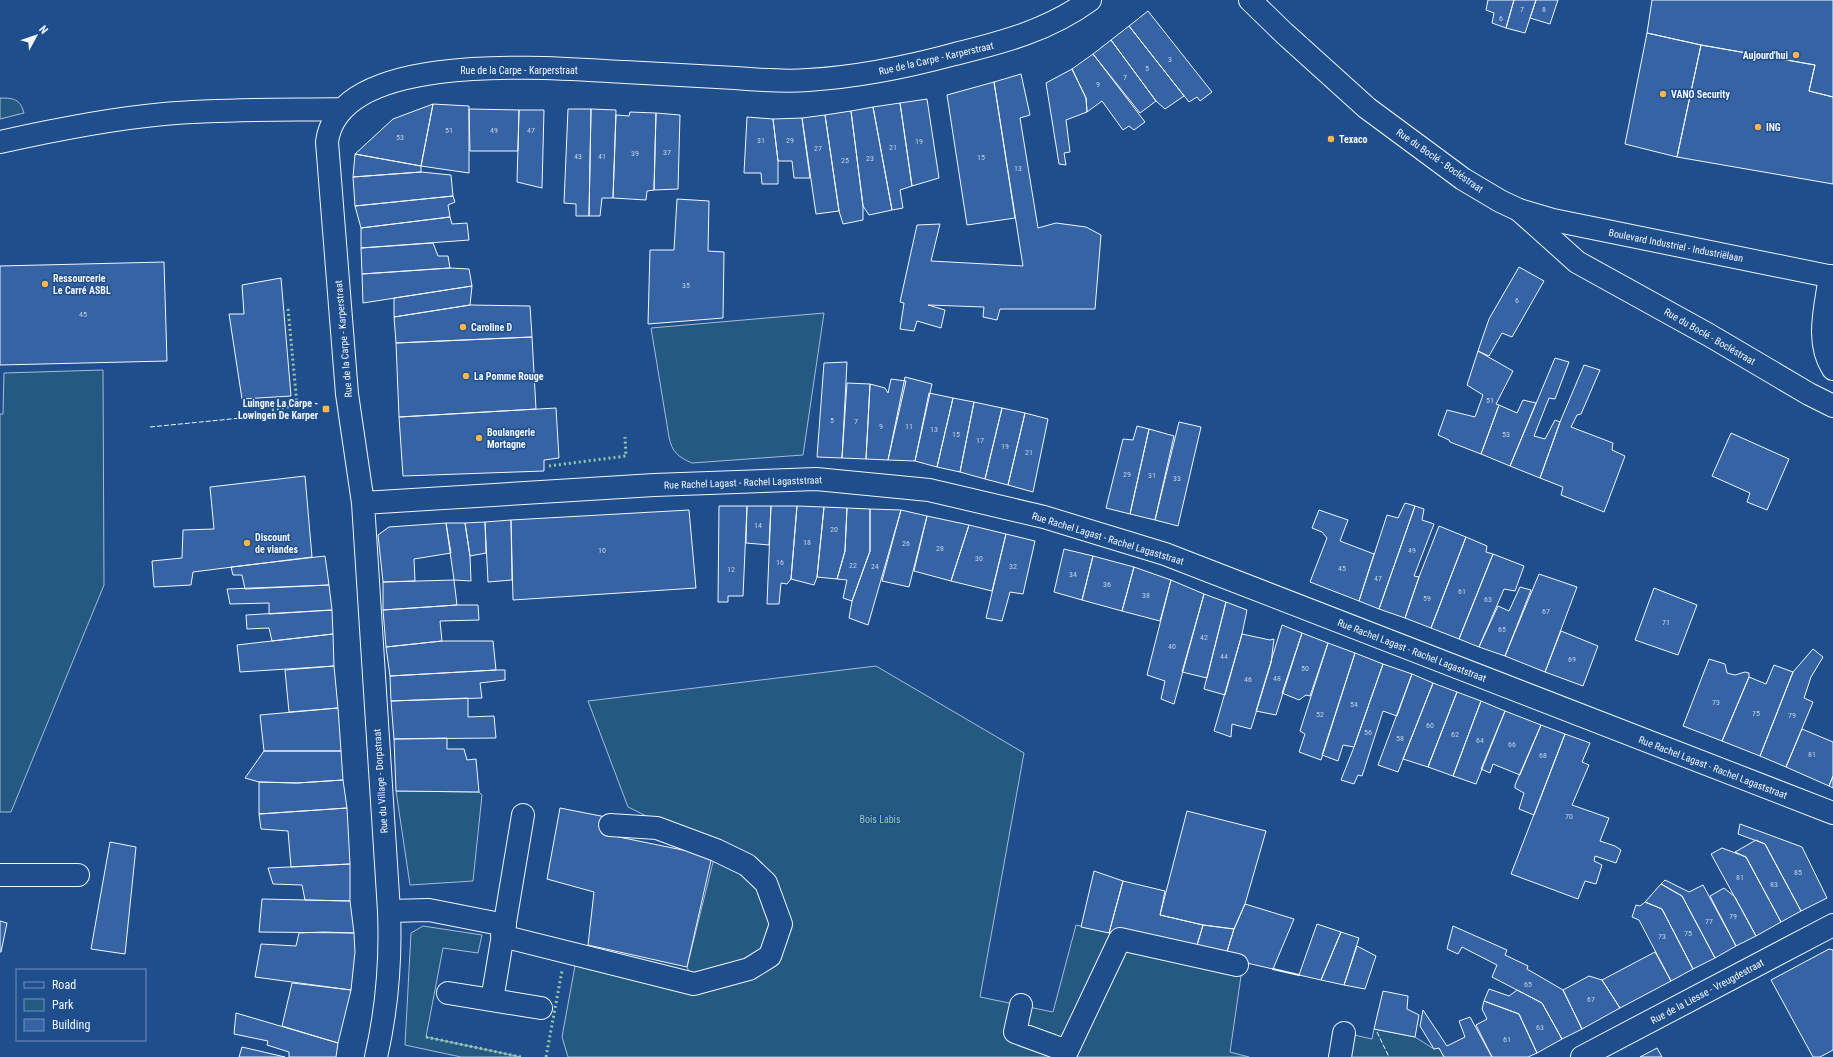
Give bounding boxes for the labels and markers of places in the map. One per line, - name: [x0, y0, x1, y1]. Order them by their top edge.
- place label: Aujourd'hui: [1743, 50, 1788, 61]
- marker: Aujourd'hui: [1791, 50, 1801, 60]
- marker: VANO Security: [1658, 89, 1668, 99]
- place label: VANO Security: [1671, 89, 1730, 100]
- marker: ING: [1753, 122, 1763, 132]
- place label: ING: [1766, 122, 1781, 133]
- marker: Texaco: [1326, 134, 1336, 144]
- place label: Texaco: [1339, 134, 1368, 145]
- place label: Ressourcerie Le Carré ASBL: [53, 273, 111, 296]
- marker: Ressourcerie Le Carré ASBL: [40, 279, 50, 289]
- marker: Caroline D: [458, 322, 468, 332]
- place label: Caroline D: [471, 322, 513, 333]
- marker: La Pomme Rouge: [461, 371, 471, 381]
- place label: La Pomme Rouge: [474, 371, 544, 382]
- place label: Luingne La Carpe - Lowingen De Karper: [238, 398, 319, 421]
- marker: Luingne La Carpe - Lowingen De Karper: [321, 404, 331, 414]
- place label: Boulangerie Mortagne: [487, 427, 535, 450]
- marker: Boulangerie Mortagne: [474, 433, 484, 443]
- place label: Discount de viandes: [255, 532, 298, 555]
- marker: Discount de viandes: [242, 538, 252, 548]

